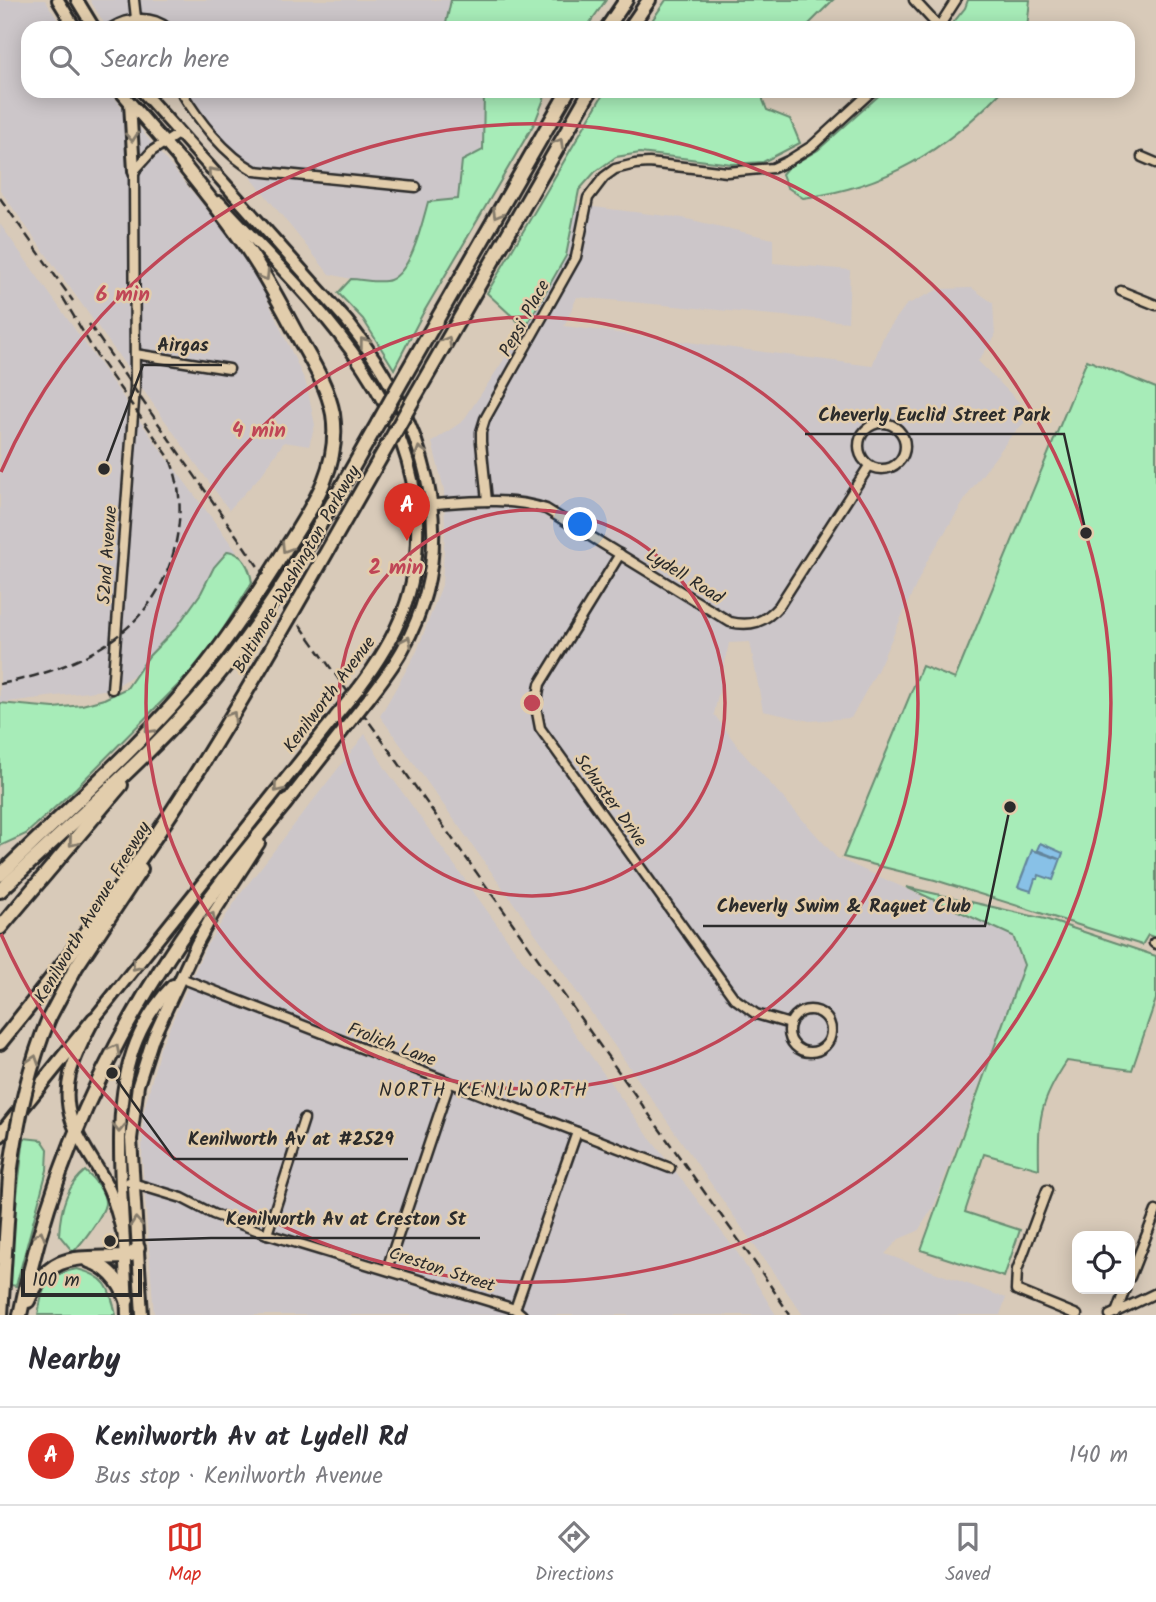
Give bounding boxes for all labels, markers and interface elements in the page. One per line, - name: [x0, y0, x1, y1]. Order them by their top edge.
- search box: [21, 21, 1135, 98]
- text: Search here: [101, 39, 229, 81]
- icon: search: [45, 41, 83, 79]
- one-way arrow: [124, 132, 139, 143]
- one-way arrow: [551, 138, 564, 150]
- one-way arrow: [208, 168, 221, 181]
- one-way arrow: [492, 207, 505, 219]
- one-way arrow: [256, 268, 269, 281]
- street label: Pepsi Place: [492, 275, 558, 363]
- text: 6 min: [96, 279, 150, 312]
- callout: Airgas: [143, 325, 222, 365]
- text: Airgas: [157, 331, 209, 361]
- one-way arrow: [439, 335, 452, 348]
- one-way arrow: [359, 338, 372, 350]
- callout: Cheverly Euclid Street Park: [805, 394, 1064, 434]
- text: Cheverly Euclid Street Park: [818, 401, 1050, 431]
- text: 4 min: [232, 415, 286, 448]
- one-way arrow: [414, 445, 429, 457]
- street label: Baltimore-Washington Parkway: [226, 460, 369, 679]
- pin: A: [384, 483, 430, 541]
- street label: 52nd Avenue: [91, 505, 126, 605]
- your location: [563, 507, 597, 541]
- one-way arrow: [282, 541, 295, 554]
- street label: Lydell Road: [639, 542, 730, 613]
- text: 2 min: [369, 552, 423, 585]
- street label: Kenilworth Avenue: [276, 630, 384, 760]
- one-way arrow: [398, 636, 412, 648]
- centre of rings: [520, 691, 544, 715]
- one-way arrow: [223, 711, 236, 724]
- one-way arrow: [144, 721, 157, 734]
- street label: Schuster Drive: [566, 748, 654, 854]
- one-way arrow: [274, 781, 287, 793]
- street label: Kenilworth Avenue Freeway: [27, 816, 160, 1009]
- one-way arrow: [69, 834, 81, 847]
- callout: Cheverly Swim & Raquet Club: [703, 886, 985, 926]
- text: Cheverly Swim & Raquet Club: [717, 892, 971, 922]
- one-way arrow: [203, 912, 216, 924]
- one-way arrow: [132, 957, 144, 970]
- street label: Frolich Lane: [343, 1015, 440, 1076]
- one-way arrow: [107, 1044, 121, 1056]
- one-way arrow: [25, 1054, 40, 1066]
- district label: NORTH KENILWORTH: [379, 1076, 589, 1106]
- callout: Kenilworth Av at #2529: [174, 1119, 408, 1159]
- one-way arrow: [111, 1122, 126, 1133]
- text: Kenilworth Av at #2529: [188, 1125, 394, 1155]
- callout: Kenilworth Av at Creston St: [211, 1198, 480, 1238]
- text: Kenilworth Av at Creston St: [226, 1205, 467, 1235]
- one-way arrow: [129, 1217, 144, 1228]
- one-way arrow: [31, 1229, 46, 1241]
- map controls: [1072, 1231, 1135, 1294]
- button: locate: [1072, 1231, 1135, 1294]
- street label: Creston Street: [385, 1240, 499, 1302]
- scale bar: [21, 1266, 142, 1298]
- text: 100 m: [32, 1266, 80, 1296]
- text: Nearby: [28, 1337, 120, 1385]
- text: Kenilworth Av at Lydell Rd: [95, 1417, 408, 1459]
- text: A: [44, 1438, 58, 1474]
- text: 140 m: [1069, 1438, 1128, 1474]
- text: Bus stop · Kenilworth Avenue: [95, 1459, 383, 1495]
- tab: Map: [166, 1518, 204, 1590]
- tab: Directions: [535, 1518, 614, 1590]
- tab: Saved: [945, 1518, 990, 1590]

